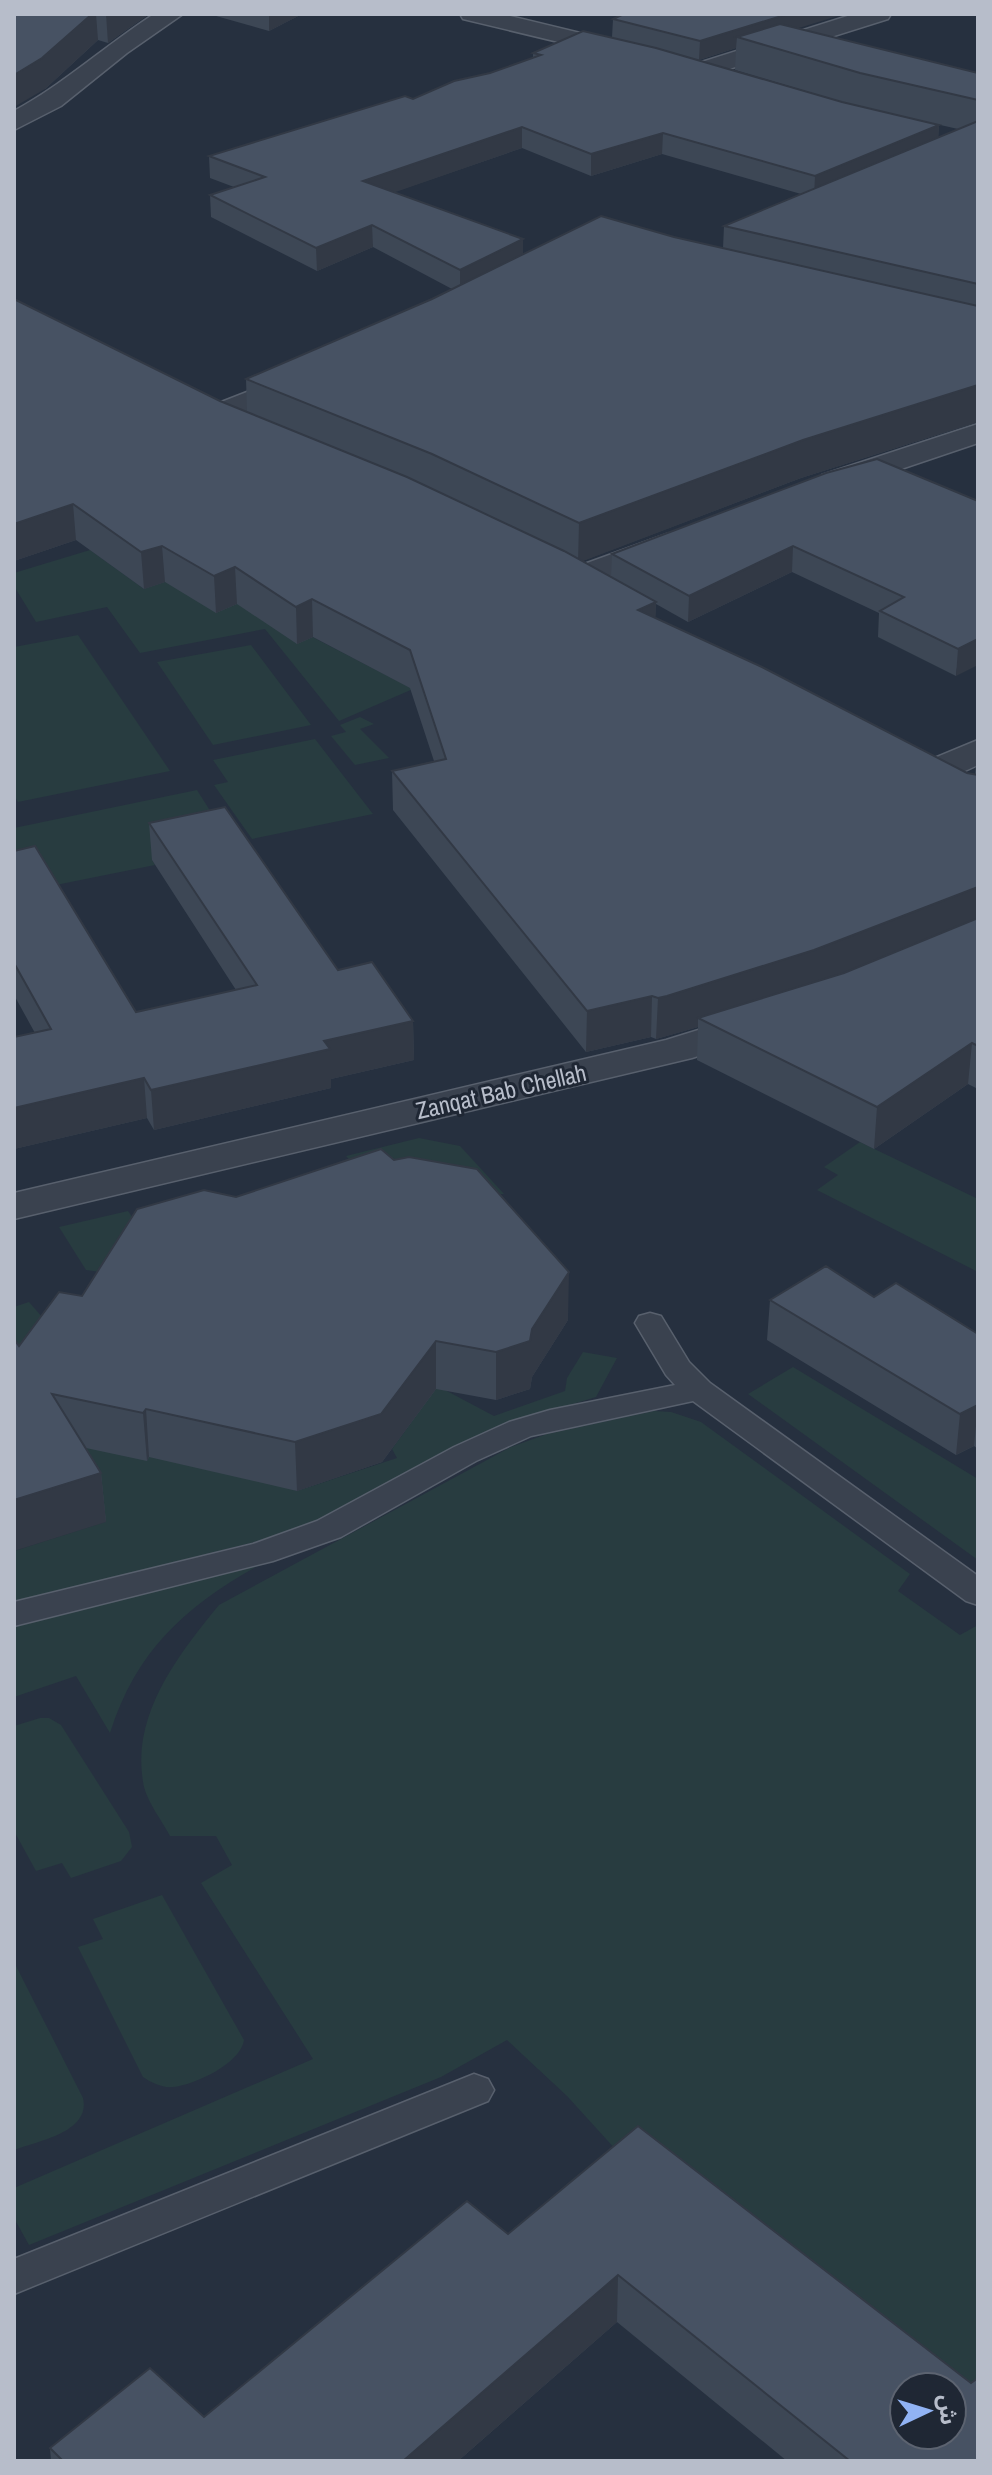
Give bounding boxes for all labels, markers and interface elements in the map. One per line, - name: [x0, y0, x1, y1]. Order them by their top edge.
- street label: Zanqat Bab Chellah: [413, 1056, 589, 1126]
- north arrow: [888, 2371, 968, 2451]
- text: ش: [932, 2394, 964, 2426]

